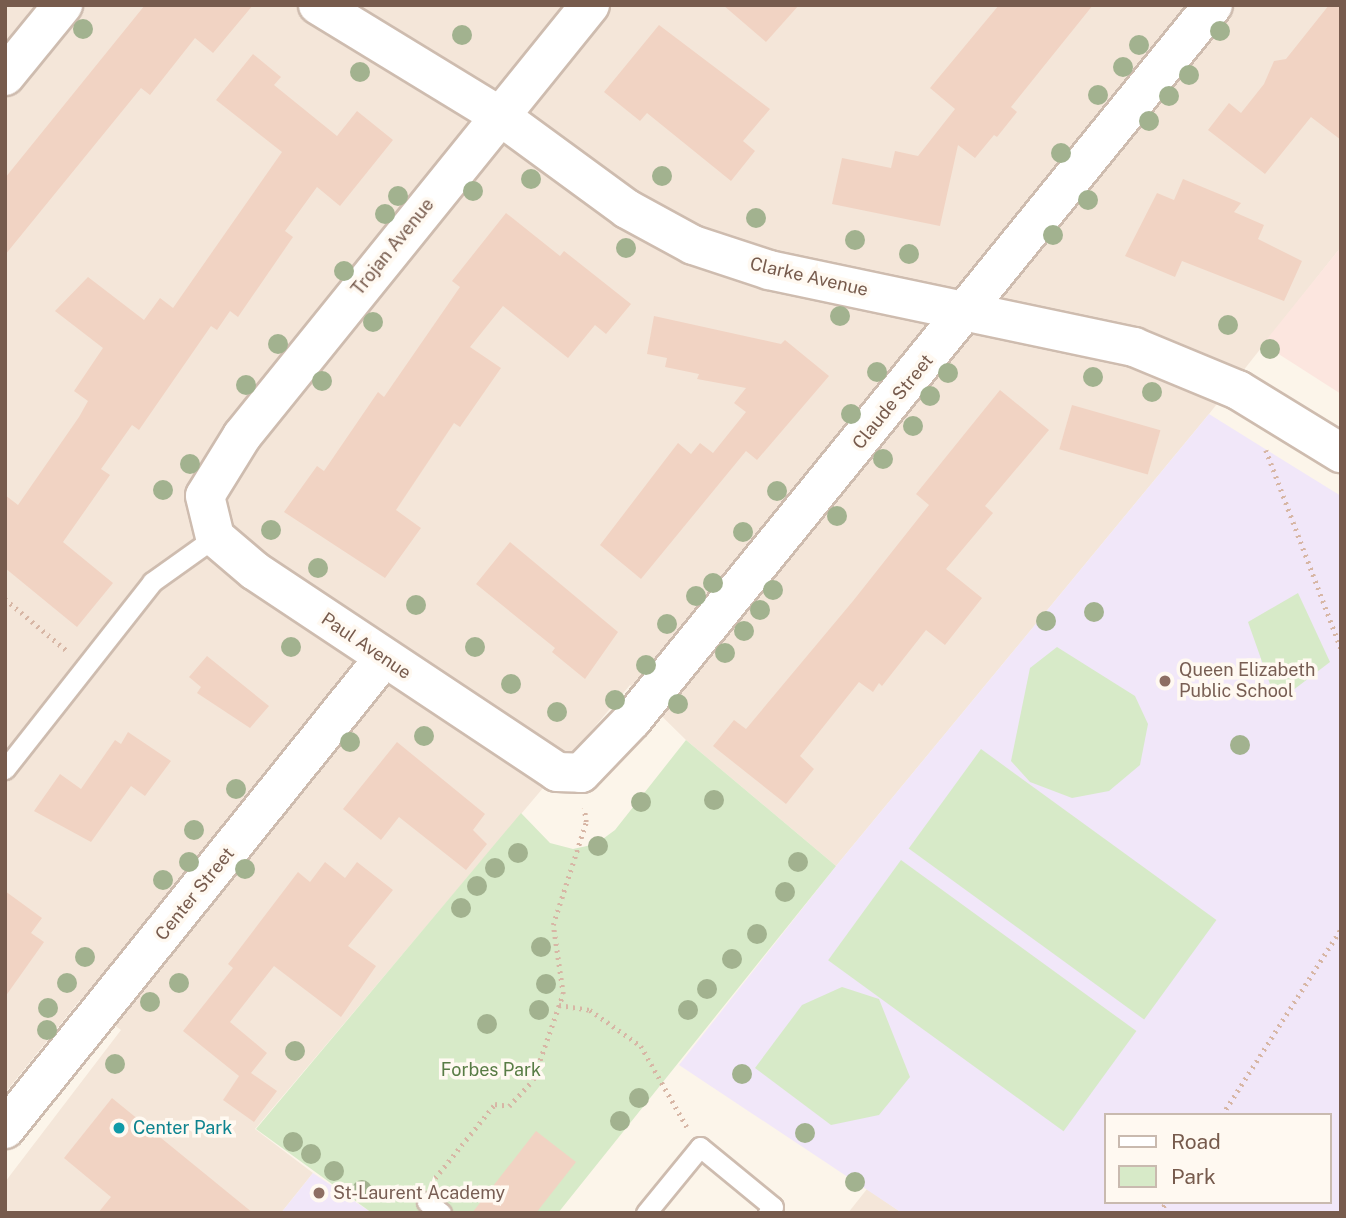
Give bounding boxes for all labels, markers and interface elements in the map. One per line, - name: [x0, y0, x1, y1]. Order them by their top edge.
- street label: Trojan Avenue: [347, 194, 439, 300]
- street label: Clarke Avenue: [748, 253, 870, 301]
- street label: Claude Street: [848, 350, 938, 454]
- street label: Paul Avenue: [317, 608, 415, 684]
- place label: Queen Elizabeth Public School: [1179, 660, 1315, 702]
- marker: Queen Elizabeth Public School: [1157, 673, 1173, 689]
- street label: Center Street: [151, 843, 239, 945]
- park label: Forbes Park: [441, 1059, 541, 1081]
- legend: [1104, 1113, 1332, 1204]
- place label: Center Park: [133, 1117, 232, 1139]
- marker: Center Park: [111, 1120, 127, 1136]
- text: Road: [1171, 1129, 1221, 1154]
- text: Park: [1171, 1164, 1216, 1189]
- place label: St-Laurent Academy: [333, 1182, 505, 1204]
- marker: St-Laurent Academy: [311, 1185, 327, 1201]

